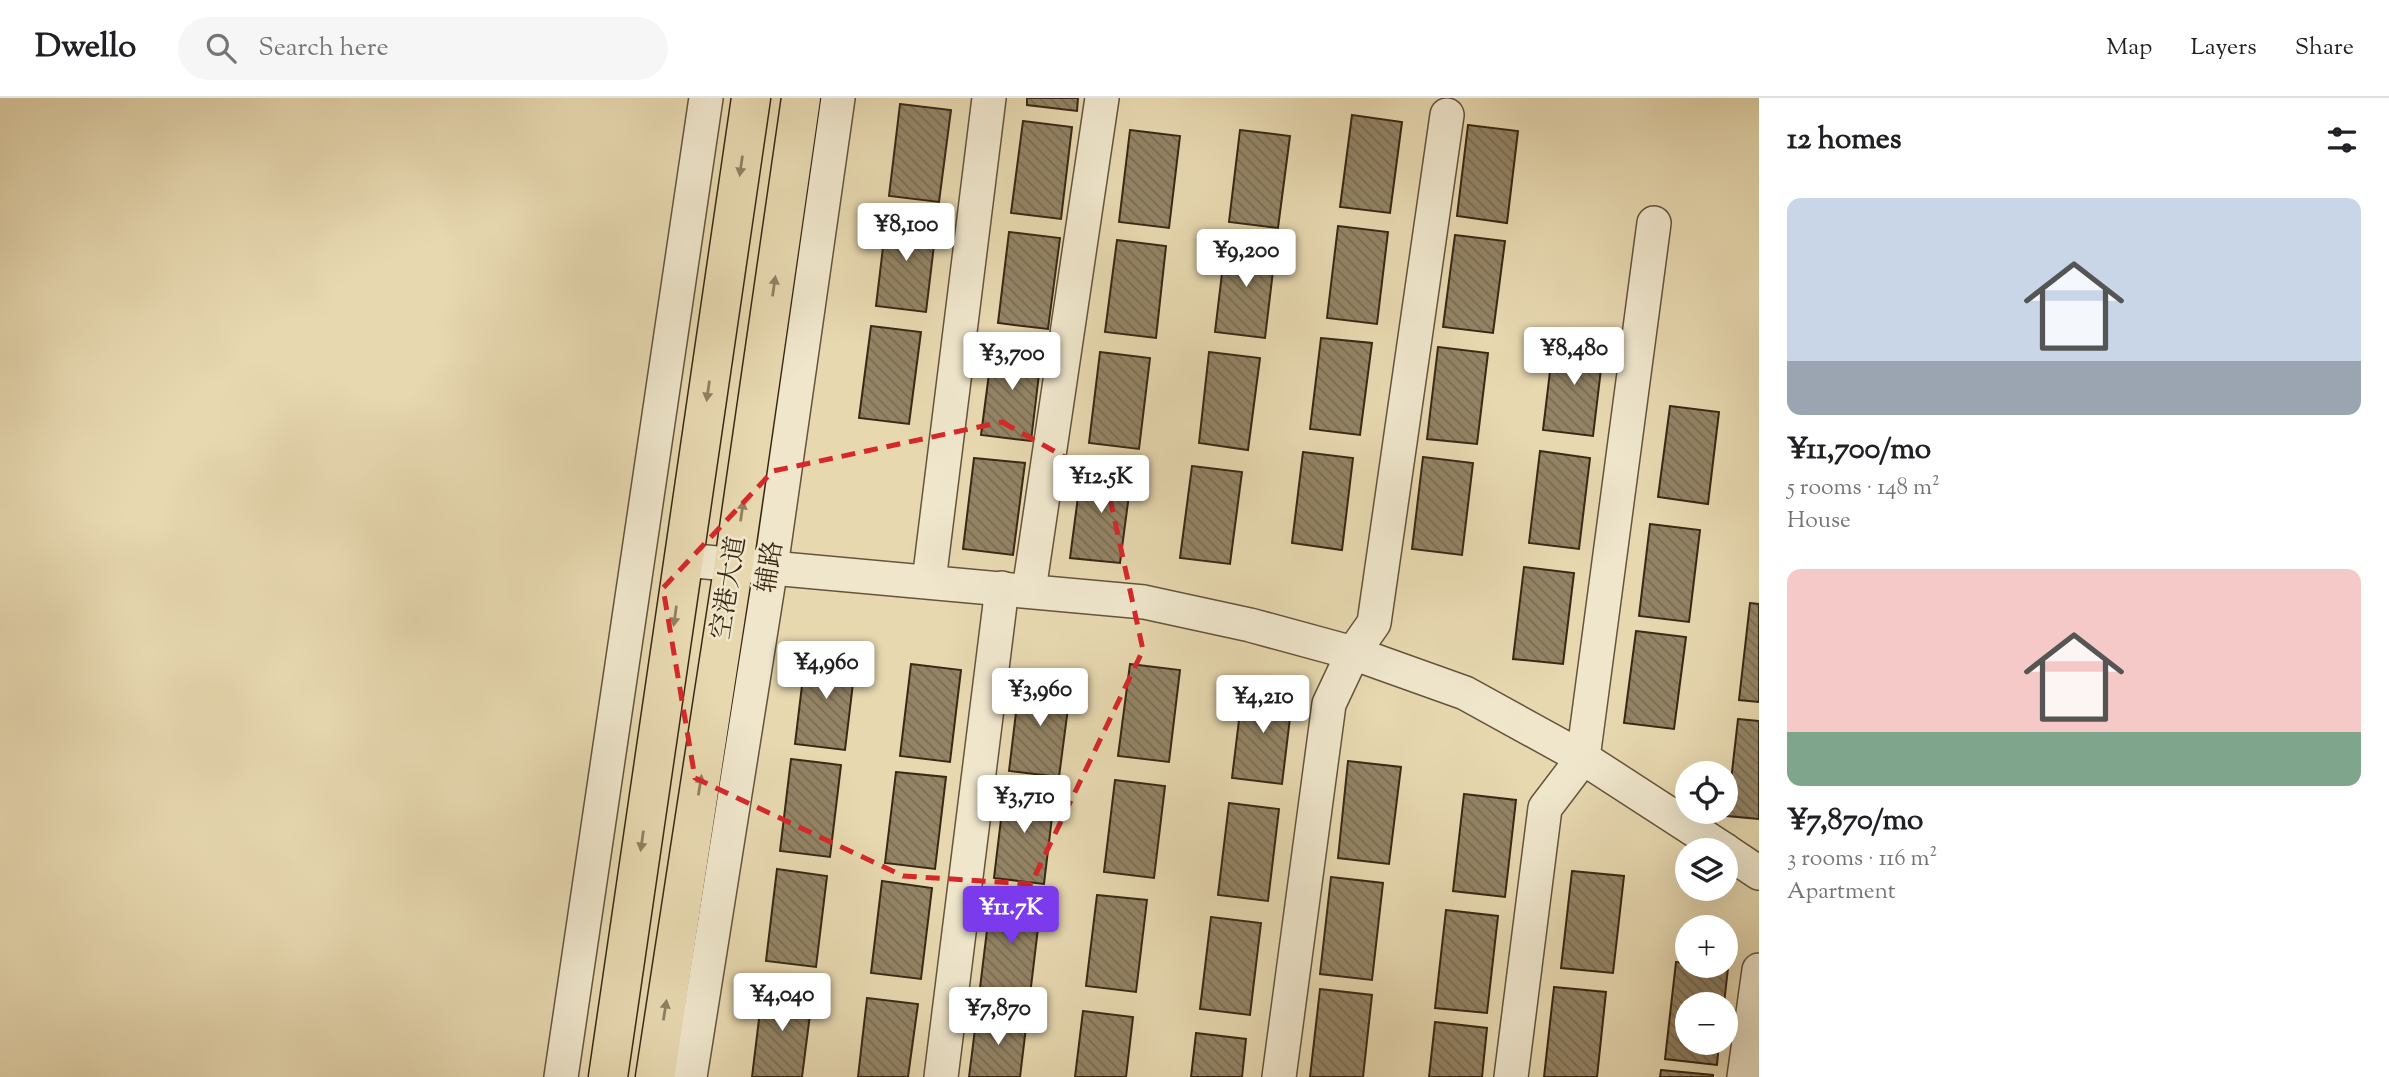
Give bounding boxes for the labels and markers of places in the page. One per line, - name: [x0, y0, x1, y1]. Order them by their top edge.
- pin: ¥8,100: [849, 204, 963, 263]
- pin: ¥9,200: [1189, 230, 1303, 289]
- pin: ¥8,480: [1517, 328, 1631, 387]
- pin: ¥3,700: [955, 332, 1069, 392]
- pin: ¥12.5K: [1044, 456, 1158, 515]
- pin: ¥4,960: [769, 642, 883, 701]
- pin: ¥3,960: [983, 668, 1097, 728]
- pin: ¥4,210: [1206, 676, 1320, 735]
- pin: ¥3,710: [967, 776, 1081, 835]
- pin: ¥11.7K: [954, 886, 1068, 946]
- pin: ¥4,040: [725, 974, 839, 1033]
- pin: ¥7,870: [941, 988, 1055, 1047]

